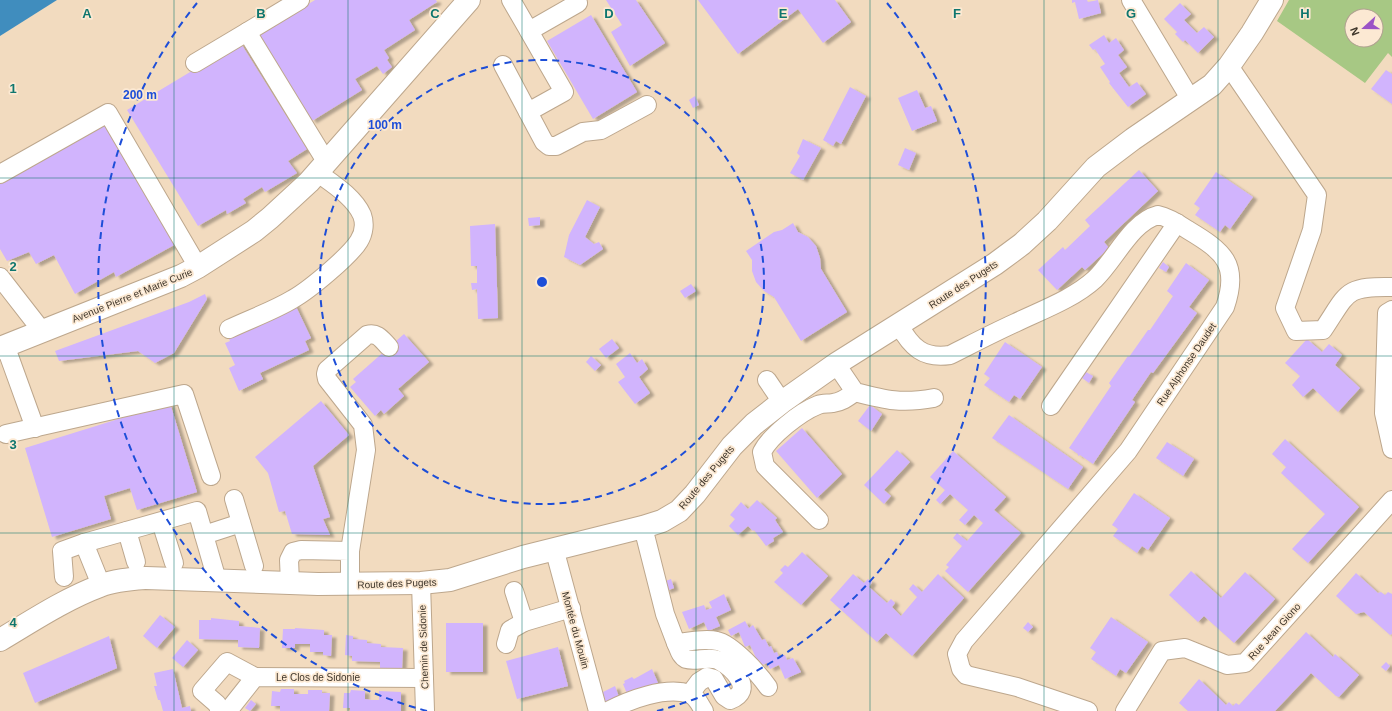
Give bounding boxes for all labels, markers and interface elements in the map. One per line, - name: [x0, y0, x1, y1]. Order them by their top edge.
- text: A: [82, 6, 92, 21]
- text: B: [256, 6, 266, 21]
- text: C: [430, 6, 440, 21]
- text: D: [604, 6, 614, 21]
- text: E: [779, 6, 788, 21]
- text: F: [953, 6, 961, 21]
- text: G: [1126, 6, 1136, 21]
- text: H: [1300, 6, 1310, 21]
- north arrow: [1344, 8, 1384, 48]
- text: N: [1348, 26, 1362, 37]
- text: 1: [9, 81, 17, 96]
- text: 200 m: [123, 88, 157, 102]
- text: 100 m: [368, 118, 402, 132]
- street label: Route des Pugets: [927, 258, 1000, 311]
- text: 2: [9, 259, 17, 274]
- street label: Avenue Pierre et Marie Curie: [70, 266, 194, 325]
- centre of rings: [535, 275, 549, 289]
- street label: Rue Alphonse Daudet: [1155, 321, 1218, 408]
- text: 3: [9, 437, 17, 452]
- street label: Route des Pugets: [677, 443, 736, 511]
- street label: Route des Pugets: [357, 577, 437, 590]
- street label: Montée du Moulin: [560, 590, 591, 670]
- street label: Rue Jean Giono: [1246, 600, 1303, 662]
- street label: Chemin de Sidonie: [417, 604, 430, 689]
- text: 4: [9, 615, 17, 630]
- street label: Le Clos de Sidonie: [276, 672, 360, 683]

